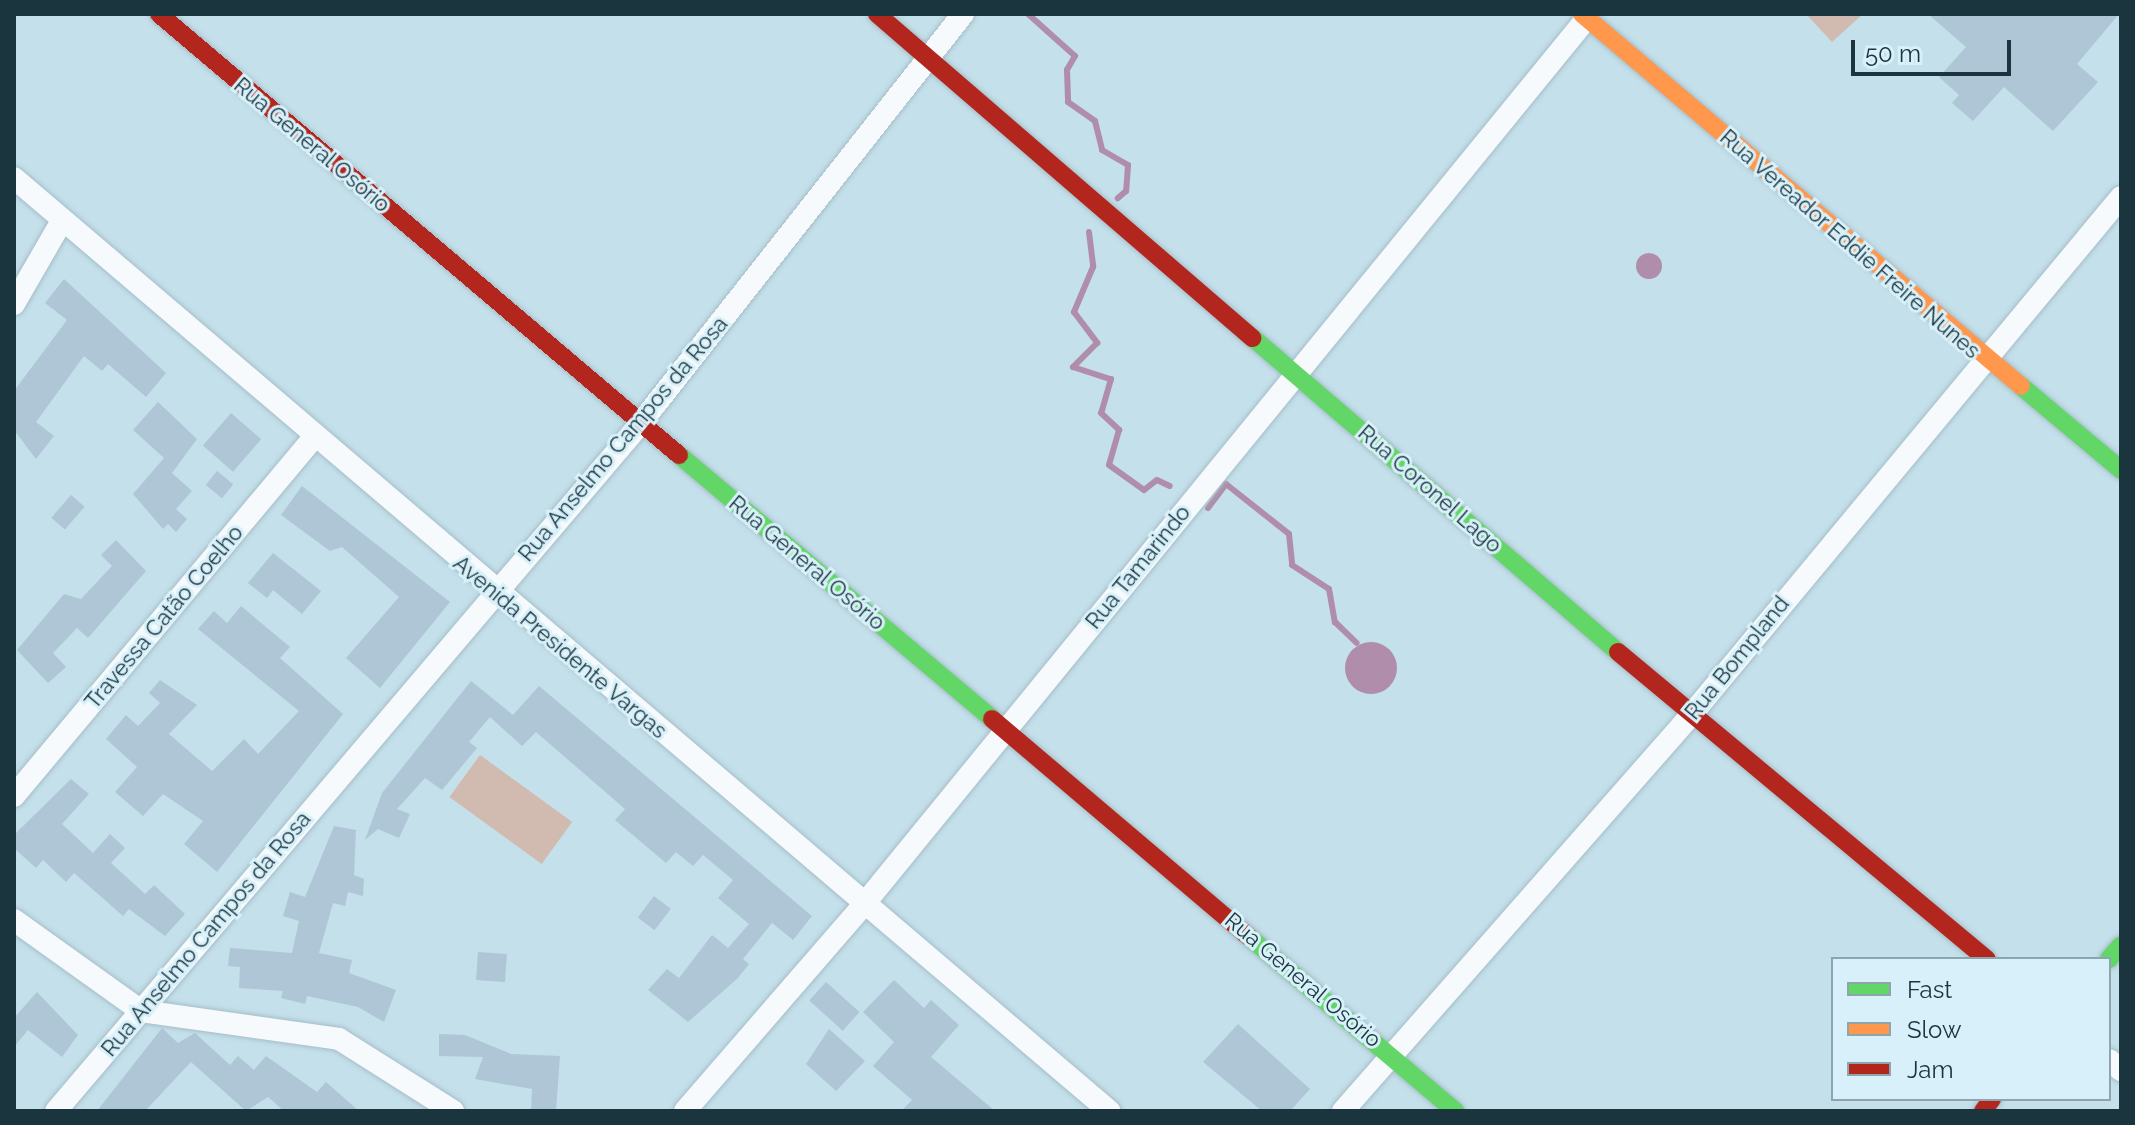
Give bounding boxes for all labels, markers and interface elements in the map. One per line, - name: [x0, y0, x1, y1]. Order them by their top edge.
- scale bar: [1855, 24, 2015, 74]
- text: 50 m: [1865, 39, 1921, 68]
- street label: Rua General Osório: [228, 72, 396, 218]
- street label: Rua Vereador Eddie Freire Nunes: [1714, 124, 1986, 364]
- street label: Rua Anselmo Campos da Rosa: [513, 311, 733, 567]
- street label: Rua Coronel Lago: [1353, 419, 1507, 559]
- street label: Rua General Osório: [723, 490, 891, 636]
- street label: Rua Tamarindo: [1080, 500, 1196, 634]
- street label: Travessa Catão Coelho: [79, 520, 249, 714]
- street label: Avenida Presidente Vargas: [448, 550, 672, 744]
- street label: Rua Bompland: [1679, 591, 1795, 725]
- street label: Rua Anselmo Campos da Rosa: [96, 806, 316, 1062]
- street label: Rua General Osório: [1219, 907, 1387, 1053]
- legend: [1831, 957, 2111, 1101]
- text: Fast: [1907, 975, 1952, 1004]
- text: Slow: [1907, 1015, 1961, 1044]
- text: Jam: [1907, 1055, 1953, 1084]

